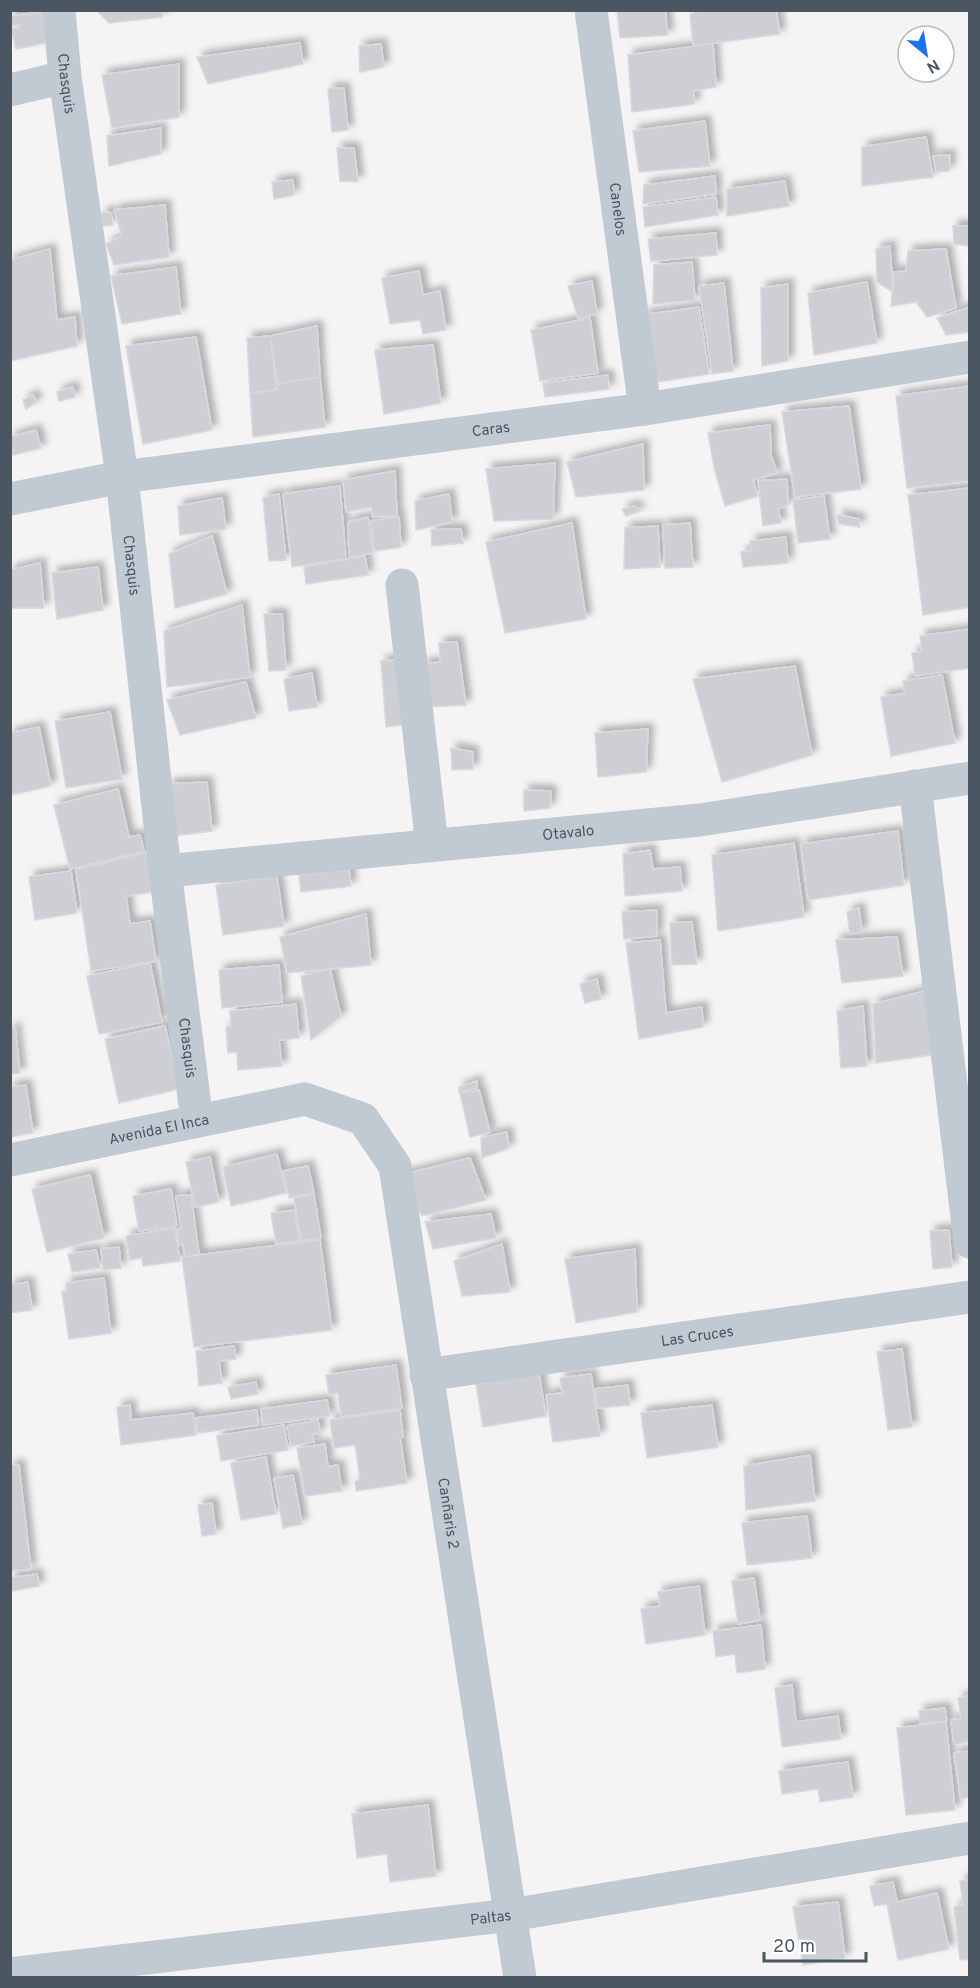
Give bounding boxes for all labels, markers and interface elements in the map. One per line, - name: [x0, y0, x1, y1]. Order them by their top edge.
- north arrow: [896, 24, 956, 84]
- street label: Chasquis: [52, 53, 78, 115]
- text: N: [923, 54, 942, 77]
- street label: Canelos: [603, 181, 629, 237]
- street label: Caras: [471, 419, 511, 442]
- street label: Chasquis: [117, 534, 143, 597]
- street label: Otavalo: [542, 822, 595, 846]
- street label: Chasquis: [173, 1017, 199, 1079]
- street label: Avenida El Inca: [107, 1111, 211, 1150]
- street label: Las Cruces: [660, 1323, 735, 1352]
- street label: Canñaris 2: [432, 1476, 462, 1551]
- street label: Paltas: [469, 1907, 513, 1931]
- scale bar: [764, 1925, 866, 1963]
- text: 20 m: [773, 1936, 815, 1959]

